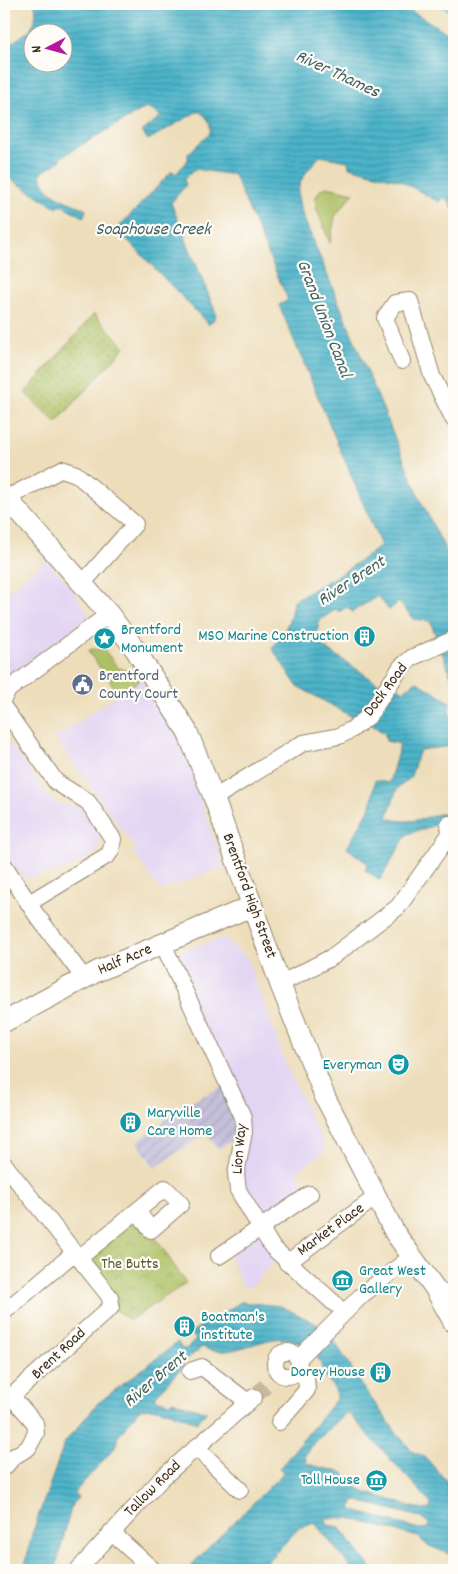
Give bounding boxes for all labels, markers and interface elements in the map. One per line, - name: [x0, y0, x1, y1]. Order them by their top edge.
- north arrow: [22, 22, 72, 72]
- text: N: [27, 45, 47, 54]
- water label: River Thames: [291, 45, 383, 106]
- water label: Soaphouse Creek: [95, 218, 212, 243]
- water label: Grand Union Canal: [289, 257, 358, 383]
- water label: River Brent: [313, 549, 393, 613]
- place label: Brentford Monument: [121, 619, 183, 660]
- building icon: MSO Marine Construction: [353, 624, 377, 648]
- place label: MSO Marine Construction: [198, 625, 349, 648]
- place icon: Brentford Monument: [93, 627, 117, 651]
- street label: Dock Road: [358, 658, 414, 722]
- place label: Brentford County Court: [99, 665, 178, 706]
- public building icon: Brentford County Court: [71, 673, 95, 697]
- street label: Brentford High Street: [216, 830, 282, 962]
- street label: Half Acre: [94, 938, 156, 982]
- theatre icon: Everyman: [386, 1053, 410, 1077]
- place label: Everyman: [323, 1054, 382, 1077]
- place label: Maryville Care Home: [147, 1102, 212, 1143]
- building icon: Maryville Care Home: [119, 1110, 143, 1134]
- street label: Lion Way: [226, 1122, 254, 1175]
- street label: Market Place: [293, 1198, 369, 1262]
- park label: The Butts: [101, 1253, 159, 1276]
- place label: Great West Gallery: [359, 1260, 426, 1301]
- museum icon: Great West Gallery: [331, 1268, 355, 1292]
- place label: Boatman's institute: [201, 1306, 265, 1347]
- building icon: Boatman's institute: [173, 1314, 197, 1338]
- street label: Brent Road: [26, 1323, 92, 1385]
- water label: River Brent: [119, 1344, 195, 1414]
- building icon: Dorey House: [369, 1360, 393, 1384]
- place label: Dorey House: [291, 1361, 365, 1384]
- street label: Tallow Road: [119, 1455, 187, 1523]
- museum icon: Toll House: [364, 1468, 388, 1492]
- place label: Toll House: [301, 1469, 360, 1492]

